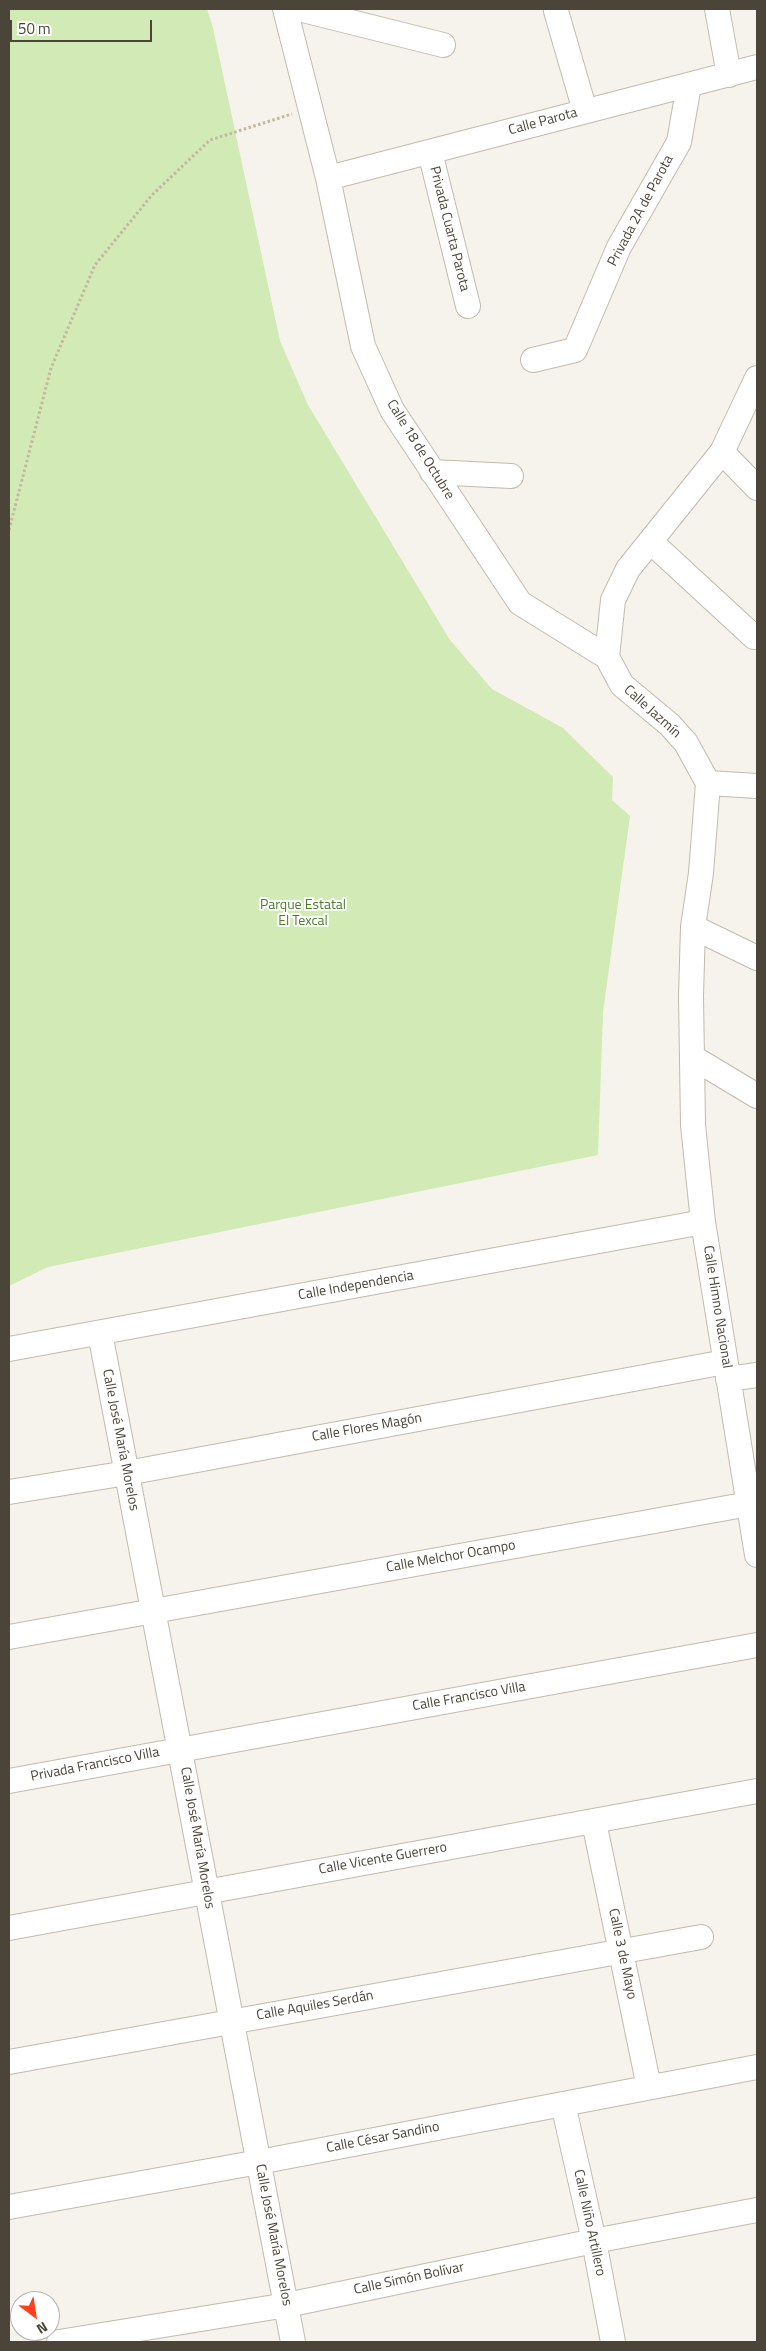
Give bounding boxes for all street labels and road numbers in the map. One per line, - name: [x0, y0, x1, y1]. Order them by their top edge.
- street label: Calle Parota: [507, 105, 579, 139]
- street label: Privada 2A de Parota: [605, 153, 677, 269]
- street label: Privada Cuarta Parota: [425, 165, 473, 293]
- street label: Calle 18 de Octubre: [383, 397, 457, 503]
- street label: Calle Jazmín: [620, 682, 684, 742]
- street label: Calle Himno Nacional: [699, 1244, 735, 1370]
- street label: Calle Independencia: [297, 1268, 415, 1304]
- street label: Calle José María Morelos: [98, 1368, 142, 1512]
- street label: Calle Flores Magón: [311, 1410, 423, 1446]
- street label: Calle Melchor Ocampo: [385, 1537, 517, 1577]
- street label: Calle Francisco Villa: [411, 1679, 527, 1715]
- street label: Privada Francisco Villa: [29, 1744, 161, 1786]
- street label: Calle José María Morelos: [176, 1766, 218, 1910]
- street label: Calle Vicente Guerrero: [318, 1839, 448, 1879]
- street label: Calle 3 de Mayo: [604, 1907, 640, 2001]
- street label: Calle Aquiles Serdán: [255, 1987, 375, 2025]
- street label: Calle César Sandino: [325, 2119, 441, 2157]
- street label: Calle José María Morelos: [251, 2163, 295, 2307]
- street label: Calle Niño Artillero: [569, 2168, 609, 2278]
- street label: Calle Simón Bolívar: [352, 2259, 466, 2299]

